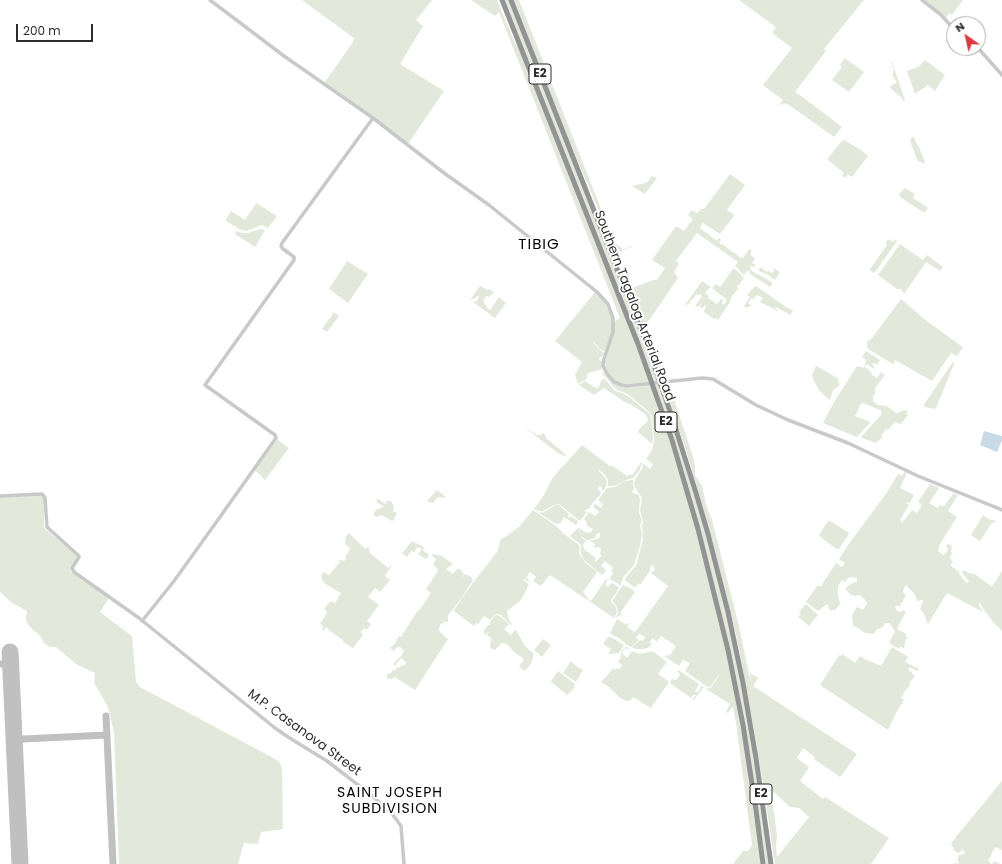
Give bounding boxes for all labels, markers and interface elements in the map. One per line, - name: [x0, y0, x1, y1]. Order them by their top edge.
- scale bar: [18, 16, 95, 42]
- north arrow: [946, 16, 986, 56]
- text: N: [952, 18, 968, 36]
- text: 200 m: [23, 22, 61, 39]
- road number: E2: [529, 64, 551, 84]
- street label: Southern Tagalog Arterial Road: [590, 208, 678, 404]
- district label: TIBIG: [518, 236, 560, 254]
- road number: E2: [655, 412, 677, 432]
- street label: M.P. Casanova Street: [244, 687, 364, 779]
- road number: E2: [750, 784, 772, 804]
- district label: SAINT JOSEPH SUBDIVISION: [337, 785, 443, 818]

